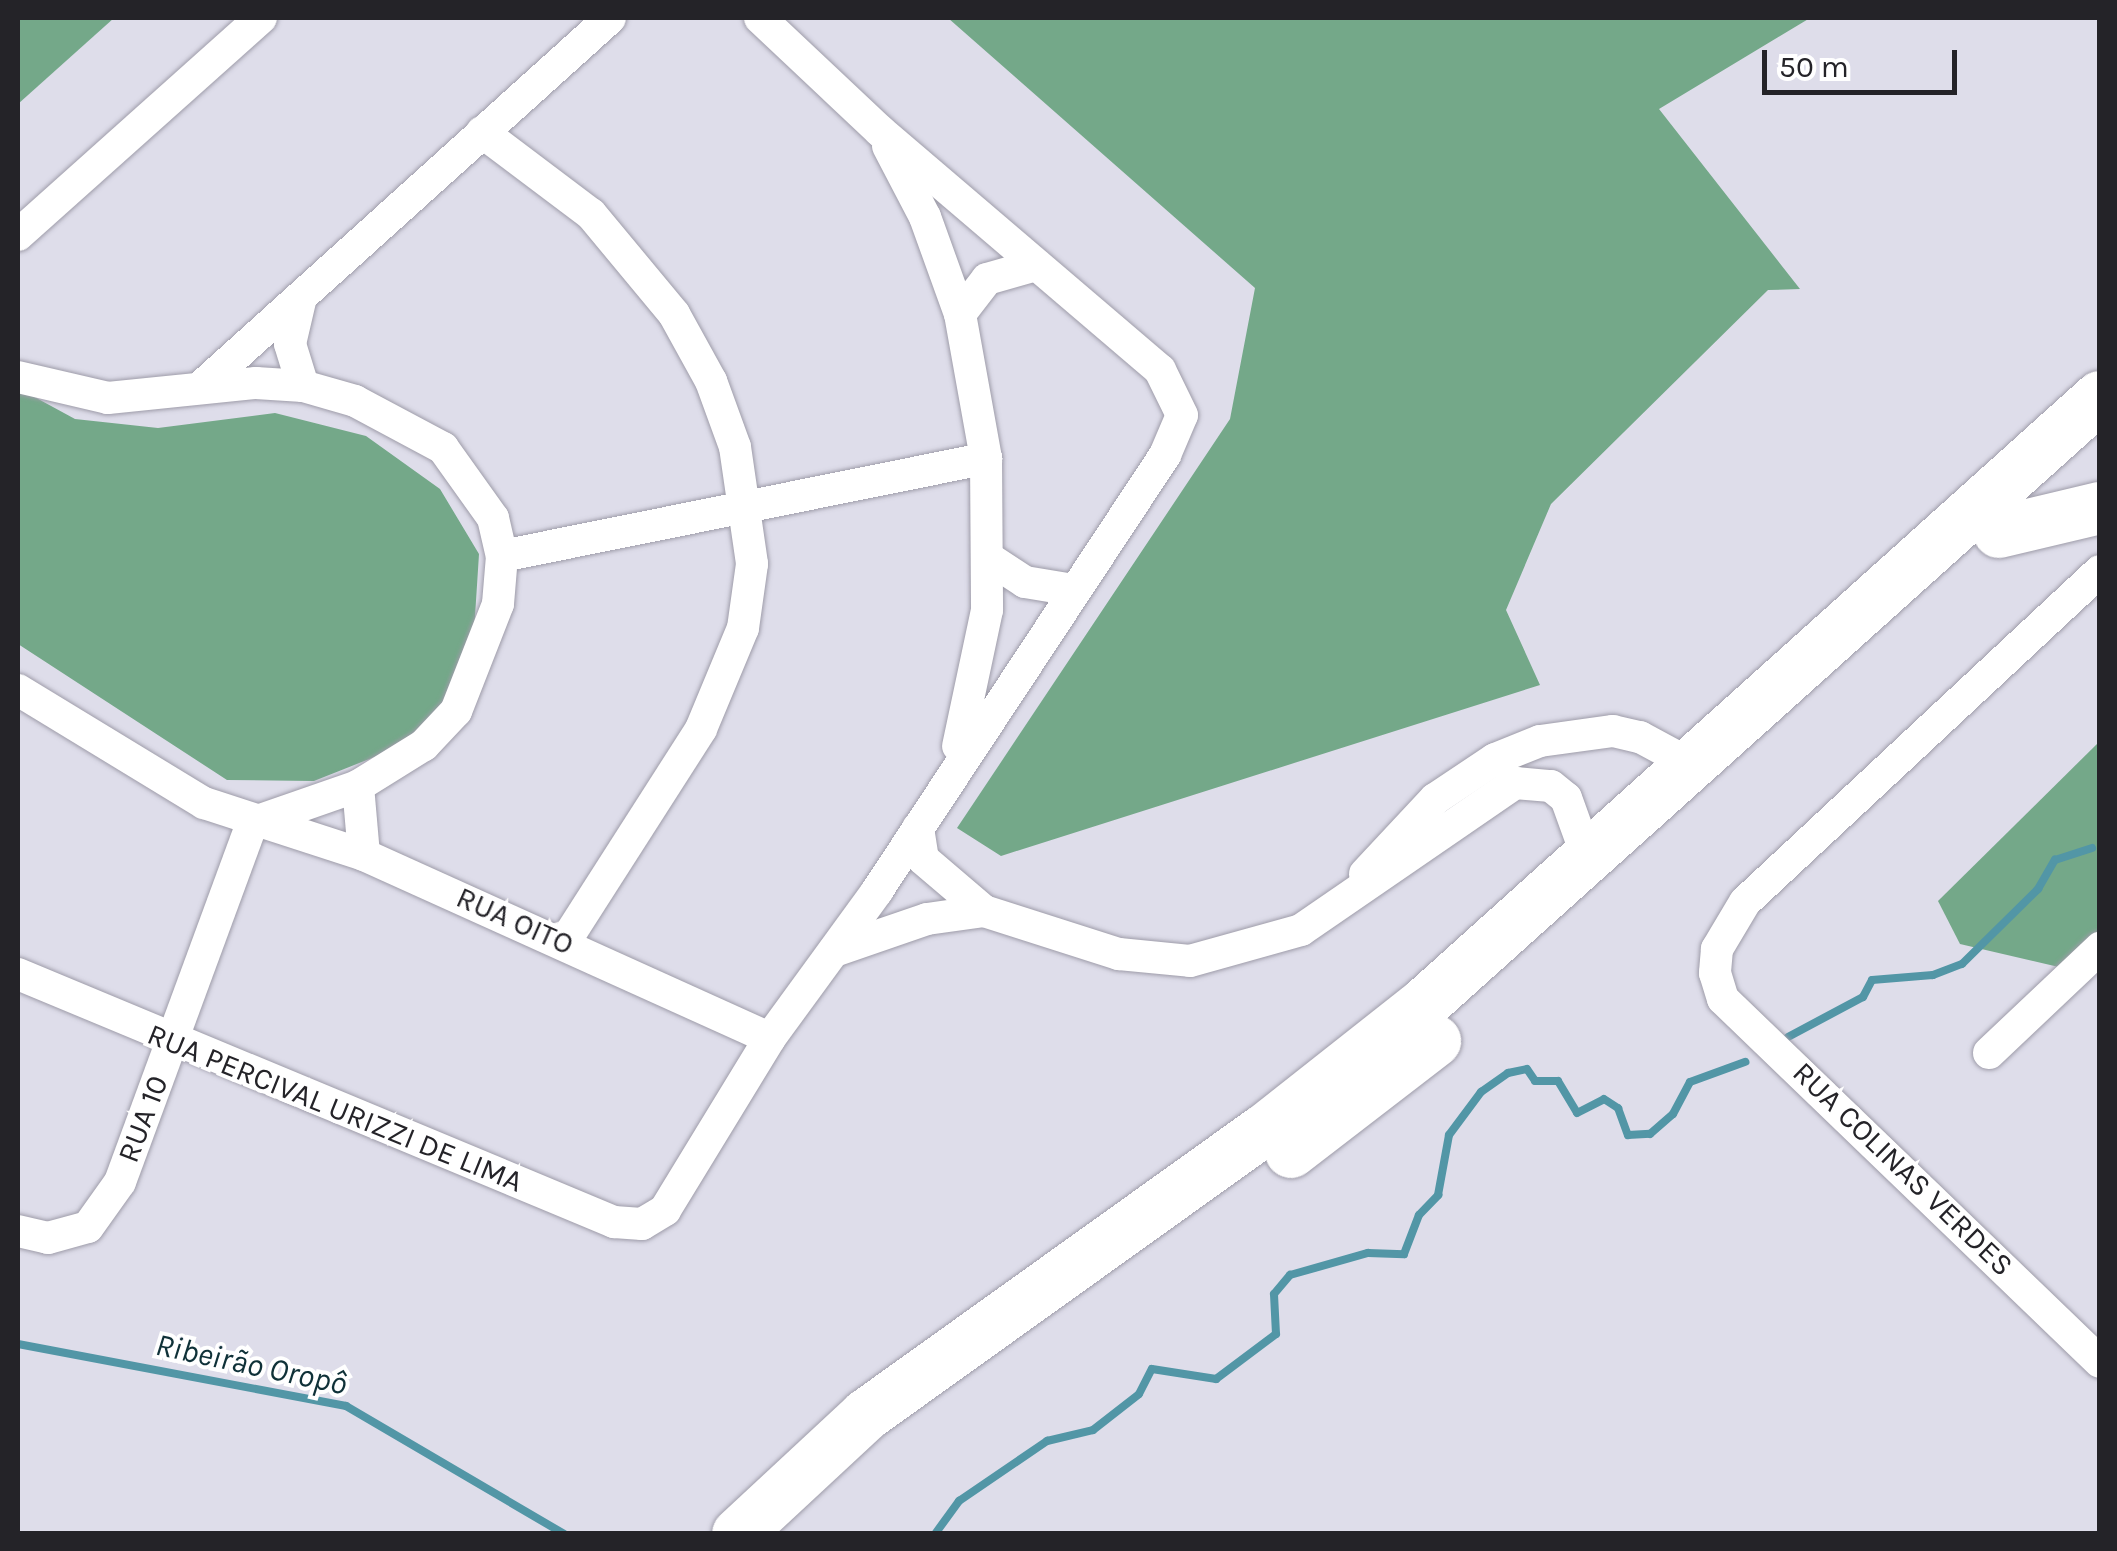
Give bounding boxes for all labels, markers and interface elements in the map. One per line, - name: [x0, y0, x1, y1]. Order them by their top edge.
- scale bar: [1767, 30, 1962, 92]
- text: 50 m: [1779, 49, 1849, 85]
- street label: RUA OITO: [451, 879, 579, 963]
- street label: RUA PERCIVAL URIZZI DE LIMA: [142, 1016, 528, 1200]
- street label: RUA COLINAS VERDES: [1785, 1054, 2021, 1284]
- street label: RUA 10: [110, 1071, 176, 1167]
- water label: Ribeirão Oropô: [152, 1326, 350, 1404]

